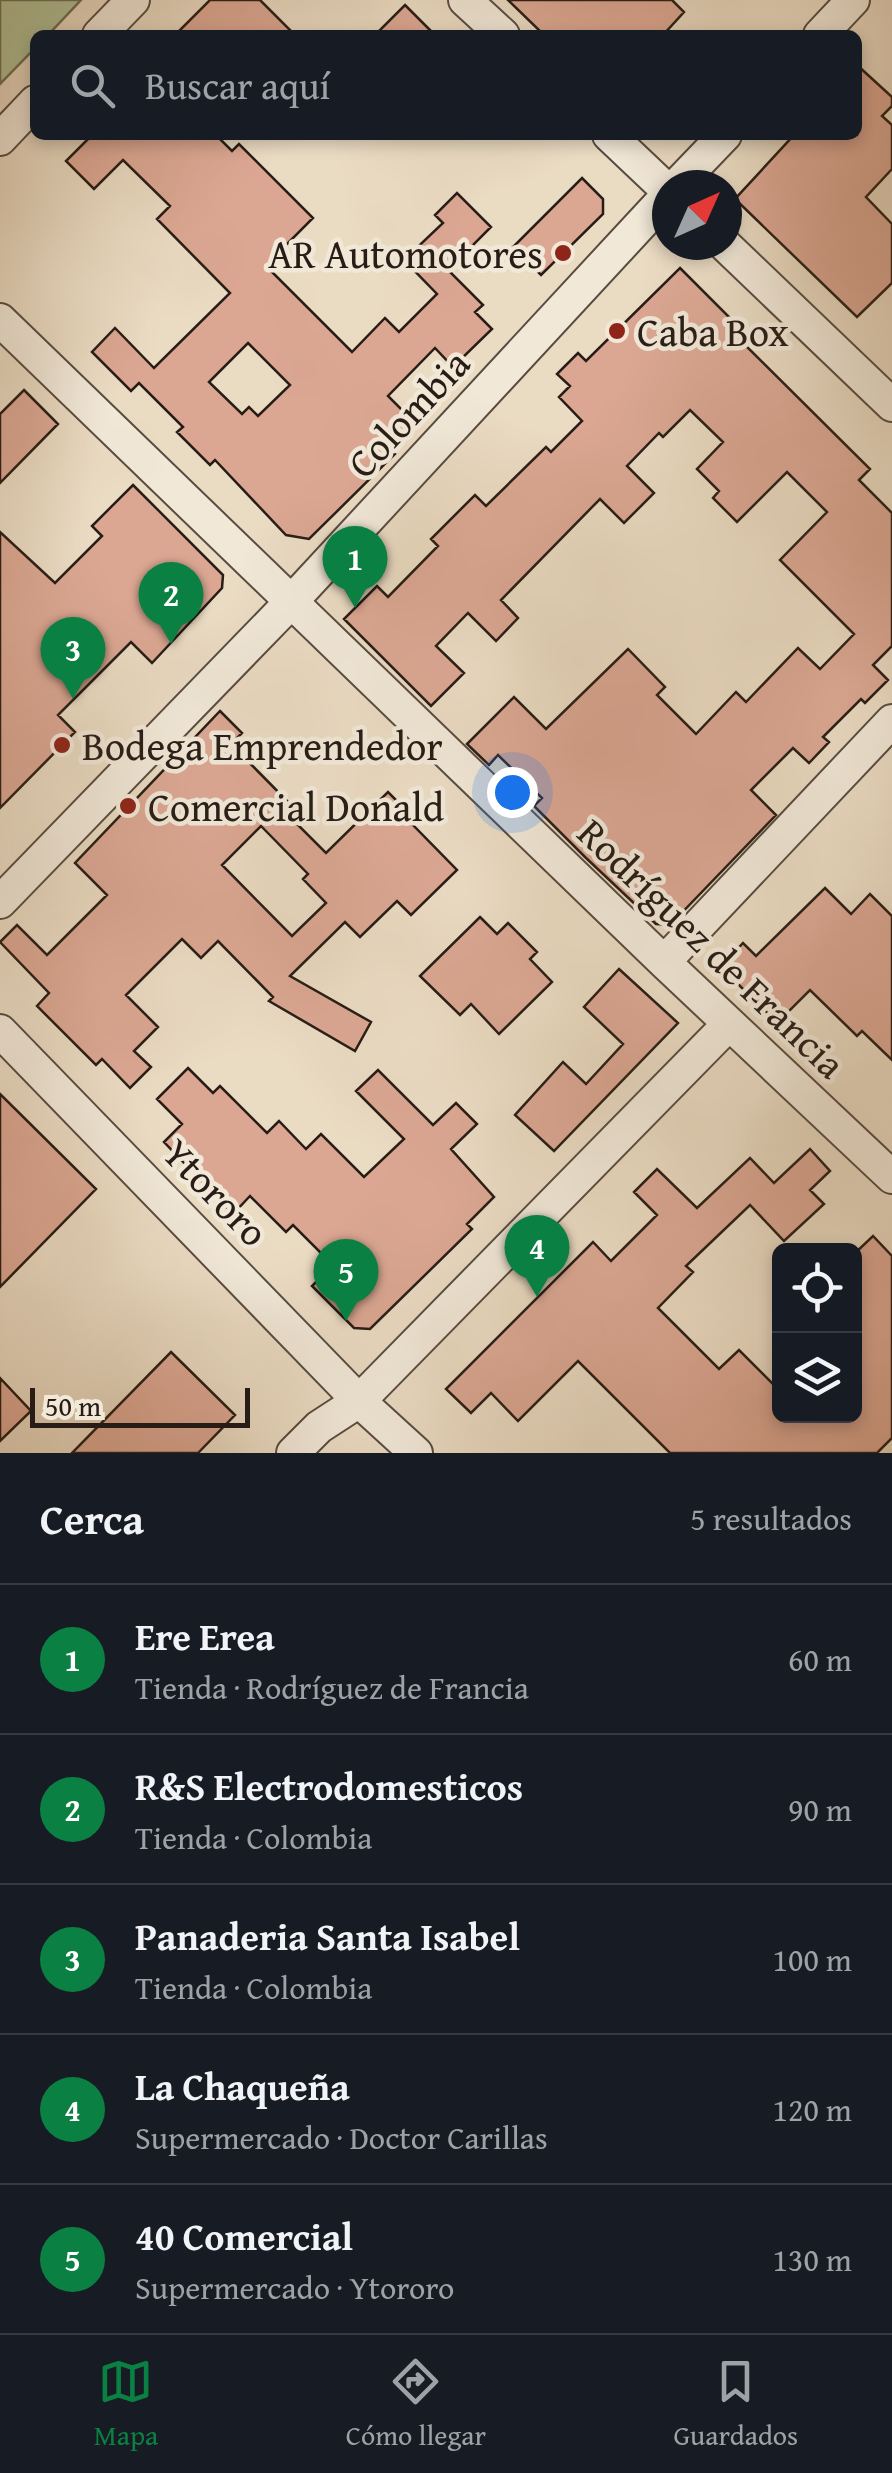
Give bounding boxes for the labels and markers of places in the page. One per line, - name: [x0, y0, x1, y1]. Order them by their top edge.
- place label: AR Automotores: [268, 224, 543, 283]
- marker: AR Automotores: [552, 242, 574, 264]
- place label: Caba Box: [637, 302, 789, 361]
- marker: Caba Box: [606, 320, 628, 342]
- pin: 1: [322, 526, 388, 608]
- pin: 2: [138, 562, 204, 644]
- pin: 3: [40, 616, 106, 699]
- place label: Bodega Emprendedor: [82, 716, 443, 775]
- marker: Bodega Emprendedor: [51, 734, 73, 756]
- place label: Comercial Donald: [148, 777, 445, 836]
- marker: Comercial Donald: [117, 795, 139, 817]
- pin: 4: [504, 1214, 570, 1297]
- pin: 5: [314, 1238, 378, 1321]

